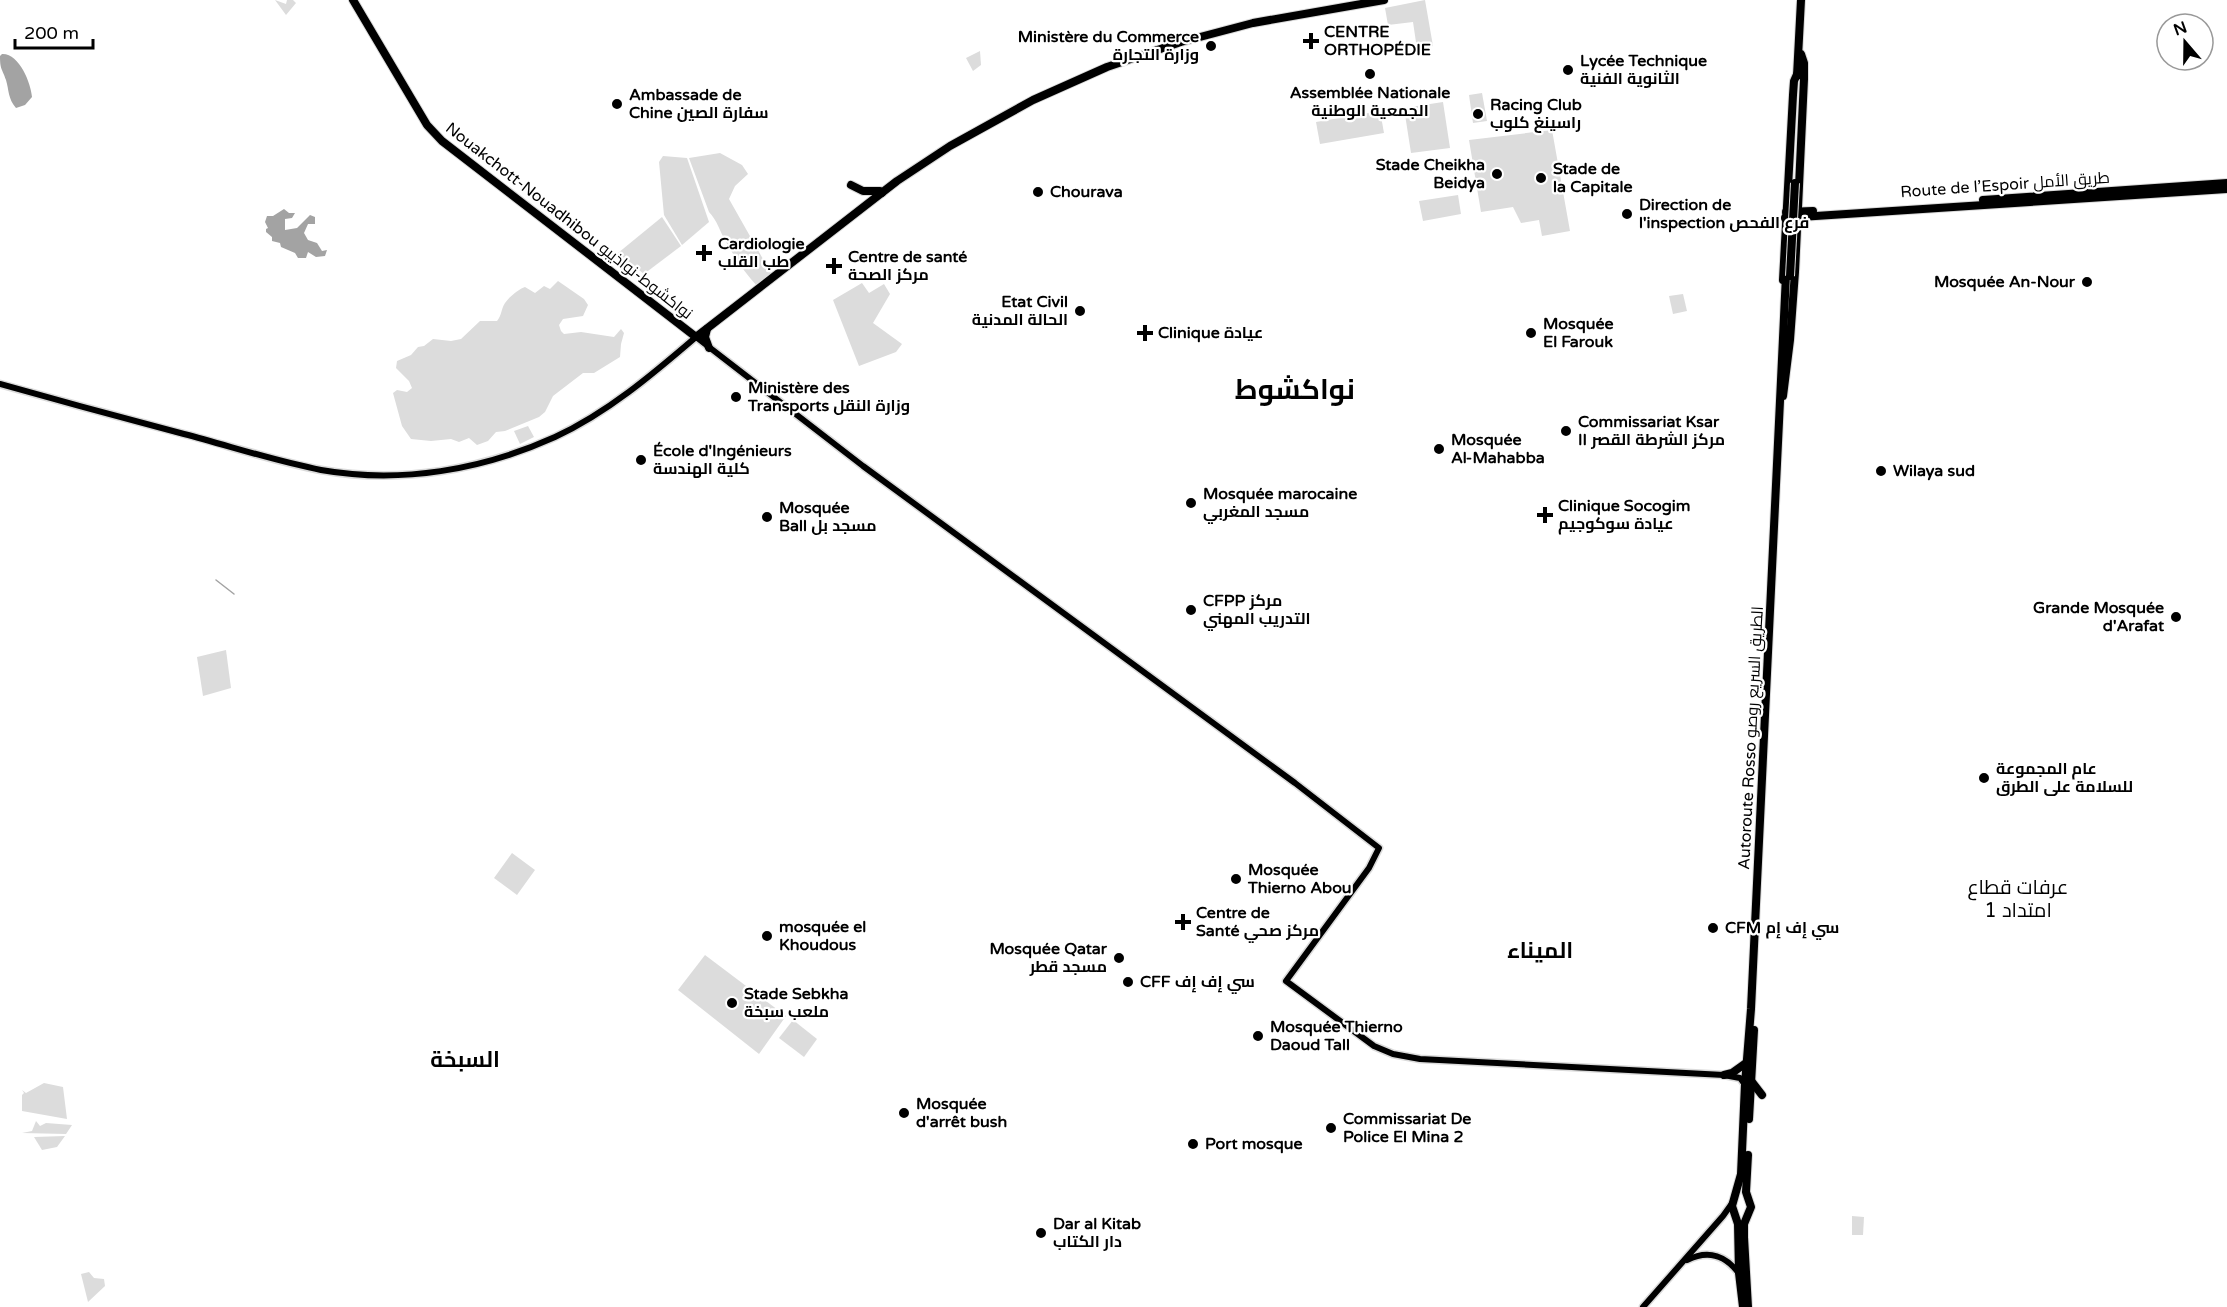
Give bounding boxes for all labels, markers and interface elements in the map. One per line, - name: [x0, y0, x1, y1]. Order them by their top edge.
- scale bar: [15, 12, 93, 50]
- north arrow: [2155, 12, 2215, 72]
- text: N: [2171, 17, 2190, 40]
- text: 200 m: [24, 22, 79, 44]
- place label: CENTRE ORTHOPÉDIE: [1324, 22, 1431, 60]
- place label: Ministère du Commerce وزارة التجارة: [1018, 27, 1199, 65]
- marker: CENTRE ORTHOPÉDIE: [1302, 32, 1320, 50]
- marker: Ministère du Commerce وزارة التجارة: [1204, 39, 1218, 53]
- place label: Lycée Technique الثانوية الفنية: [1580, 51, 1707, 89]
- marker: Lycée Technique الثانوية الفنية: [1561, 63, 1575, 77]
- marker: Assemblée Nationale الجمعية الوطنية: [1363, 67, 1377, 81]
- place label: Assemblée Nationale الجمعية الوطنية: [1290, 83, 1450, 121]
- place label: Ambassade de Chine سفارة الصين: [629, 85, 769, 123]
- place label: Racing Club راسينغ كلوب: [1490, 95, 1582, 133]
- marker: Ambassade de Chine سفارة الصين: [610, 97, 624, 111]
- marker: Racing Club راسينغ كلوب: [1471, 107, 1485, 121]
- street label: Nouakchott-Nouadhibou نواكشوط-نواذيبو: [441, 118, 697, 324]
- place label: Stade Cheikha Beidya: [1376, 155, 1485, 193]
- place label: Stade de la Capitale: [1553, 159, 1632, 197]
- marker: Stade Cheikha Beidya: [1490, 167, 1504, 181]
- street label: Route de l’Espoir طريق الأمل: [1900, 168, 2110, 202]
- marker: Stade de la Capitale: [1534, 171, 1548, 185]
- place label: Chourava: [1050, 182, 1123, 202]
- marker: Chourava: [1031, 185, 1045, 199]
- place label: Direction de l'inspection فرع الفحص: [1639, 195, 1809, 233]
- marker: Direction de l'inspection فرع الفحص: [1620, 207, 1634, 221]
- place label: Cardiologie طب القلب: [718, 234, 805, 272]
- marker: Cardiologie طب القلب: [695, 244, 713, 262]
- place label: Centre de santé مركز الصحة: [848, 247, 967, 285]
- marker: Centre de santé مركز الصحة: [825, 257, 843, 275]
- place label: Mosquée An-Nour: [1934, 272, 2076, 292]
- marker: Mosquée An-Nour: [2080, 275, 2094, 289]
- place label: Etat Civil الحالة المدنية: [972, 292, 1068, 330]
- marker: Etat Civil الحالة المدنية: [1073, 304, 1087, 318]
- place label: Mosquée El Farouk: [1543, 314, 1614, 352]
- place label: Clinique عيادة: [1158, 323, 1263, 343]
- marker: Clinique عيادة: [1136, 324, 1154, 342]
- marker: Mosquée El Farouk: [1524, 326, 1538, 340]
- district label: نواكشوط: [1235, 373, 1355, 407]
- place label: Ministère des Transports وزارة النقل: [747, 378, 910, 416]
- marker: Ministère des Transports وزارة النقل: [729, 390, 743, 404]
- place label: Commissariat Ksar II مركز الشرطة القصر: [1578, 412, 1725, 450]
- marker: Commissariat Ksar II مركز الشرطة القصر: [1559, 424, 1573, 438]
- place label: Mosquée Al-Mahabba: [1451, 430, 1545, 468]
- place label: École d'Ingénieurs كلية الهندسة: [653, 441, 792, 479]
- marker: Mosquée Al-Mahabba: [1432, 442, 1446, 456]
- marker: École d'Ingénieurs كلية الهندسة: [634, 453, 648, 467]
- place label: Wilaya sud: [1893, 461, 1975, 481]
- marker: Wilaya sud: [1874, 464, 1888, 478]
- place label: Mosquée marocaine مسجد المغربي: [1203, 484, 1357, 524]
- marker: Mosquée marocaine مسجد المغربي: [1184, 496, 1198, 510]
- place label: Clinique Socogim عيادة سوكوجيم: [1558, 496, 1690, 535]
- place label: Mosquée Ball مسجد بل: [779, 498, 877, 536]
- marker: Clinique Socogim عيادة سوكوجيم: [1536, 506, 1554, 524]
- marker: Mosquée Ball مسجد بل: [760, 510, 774, 524]
- place label: CFPP مركز التدريب المهني: [1203, 591, 1311, 631]
- place label: Grande Mosquée d'Arafat: [2033, 598, 2165, 636]
- marker: CFPP مركز التدريب المهني: [1184, 603, 1198, 617]
- street label: Autoroute Rosso الطريق السريع روصو: [1734, 606, 1769, 870]
- marker: Grande Mosquée d'Arafat: [2169, 610, 2183, 624]
- place label: عام المجموعة للسلامة على الطرق: [1996, 759, 2133, 797]
- marker: عام المجموعة للسلامة على الطرق: [1977, 771, 1991, 785]
- place label: Mosquée Thierno Abou: [1247, 860, 1352, 898]
- marker: Mosquée Thierno Abou: [1229, 872, 1243, 886]
- district label: عرفات قطاع 1 امتداد: [1968, 876, 2068, 923]
- place label: Centre de Santé مركز صحي: [1196, 903, 1319, 943]
- marker: Centre de Santé مركز صحي: [1174, 913, 1192, 931]
- place label: mosquée el Khoudous: [779, 917, 866, 955]
- place label: CFM سي إف إم: [1725, 918, 1839, 940]
- marker: CFM سي إف إم: [1706, 921, 1720, 935]
- marker: mosquée el Khoudous: [760, 929, 774, 943]
- district label: الميناء: [1507, 938, 1573, 964]
- place label: Mosquée Qatar مسجد قطر: [989, 939, 1108, 977]
- marker: Mosquée Qatar مسجد قطر: [1112, 951, 1126, 965]
- place label: CFF سي إف إف: [1140, 972, 1255, 994]
- marker: CFF سي إف إف: [1121, 975, 1135, 989]
- place label: Stade Sebkha ملعب سبخة: [744, 984, 848, 1022]
- marker: Stade Sebkha ملعب سبخة: [725, 996, 739, 1010]
- place label: Mosquée Thierno Daoud Tall: [1270, 1017, 1403, 1055]
- marker: Mosquée Thierno Daoud Tall: [1251, 1029, 1265, 1043]
- district label: السبخة: [430, 1047, 500, 1073]
- place label: Mosquée d'arrêt bush: [916, 1094, 1007, 1132]
- marker: Mosquée d'arrêt bush: [897, 1106, 911, 1120]
- place label: Commissariat De Police El Mina 2: [1343, 1109, 1471, 1147]
- marker: Commissariat De Police El Mina 2: [1324, 1121, 1338, 1135]
- place label: Port mosque: [1205, 1134, 1303, 1154]
- marker: Port mosque: [1186, 1137, 1200, 1151]
- place label: Dar al Kitab دار الكتاب: [1053, 1214, 1141, 1252]
- marker: Dar al Kitab دار الكتاب: [1034, 1226, 1048, 1240]

